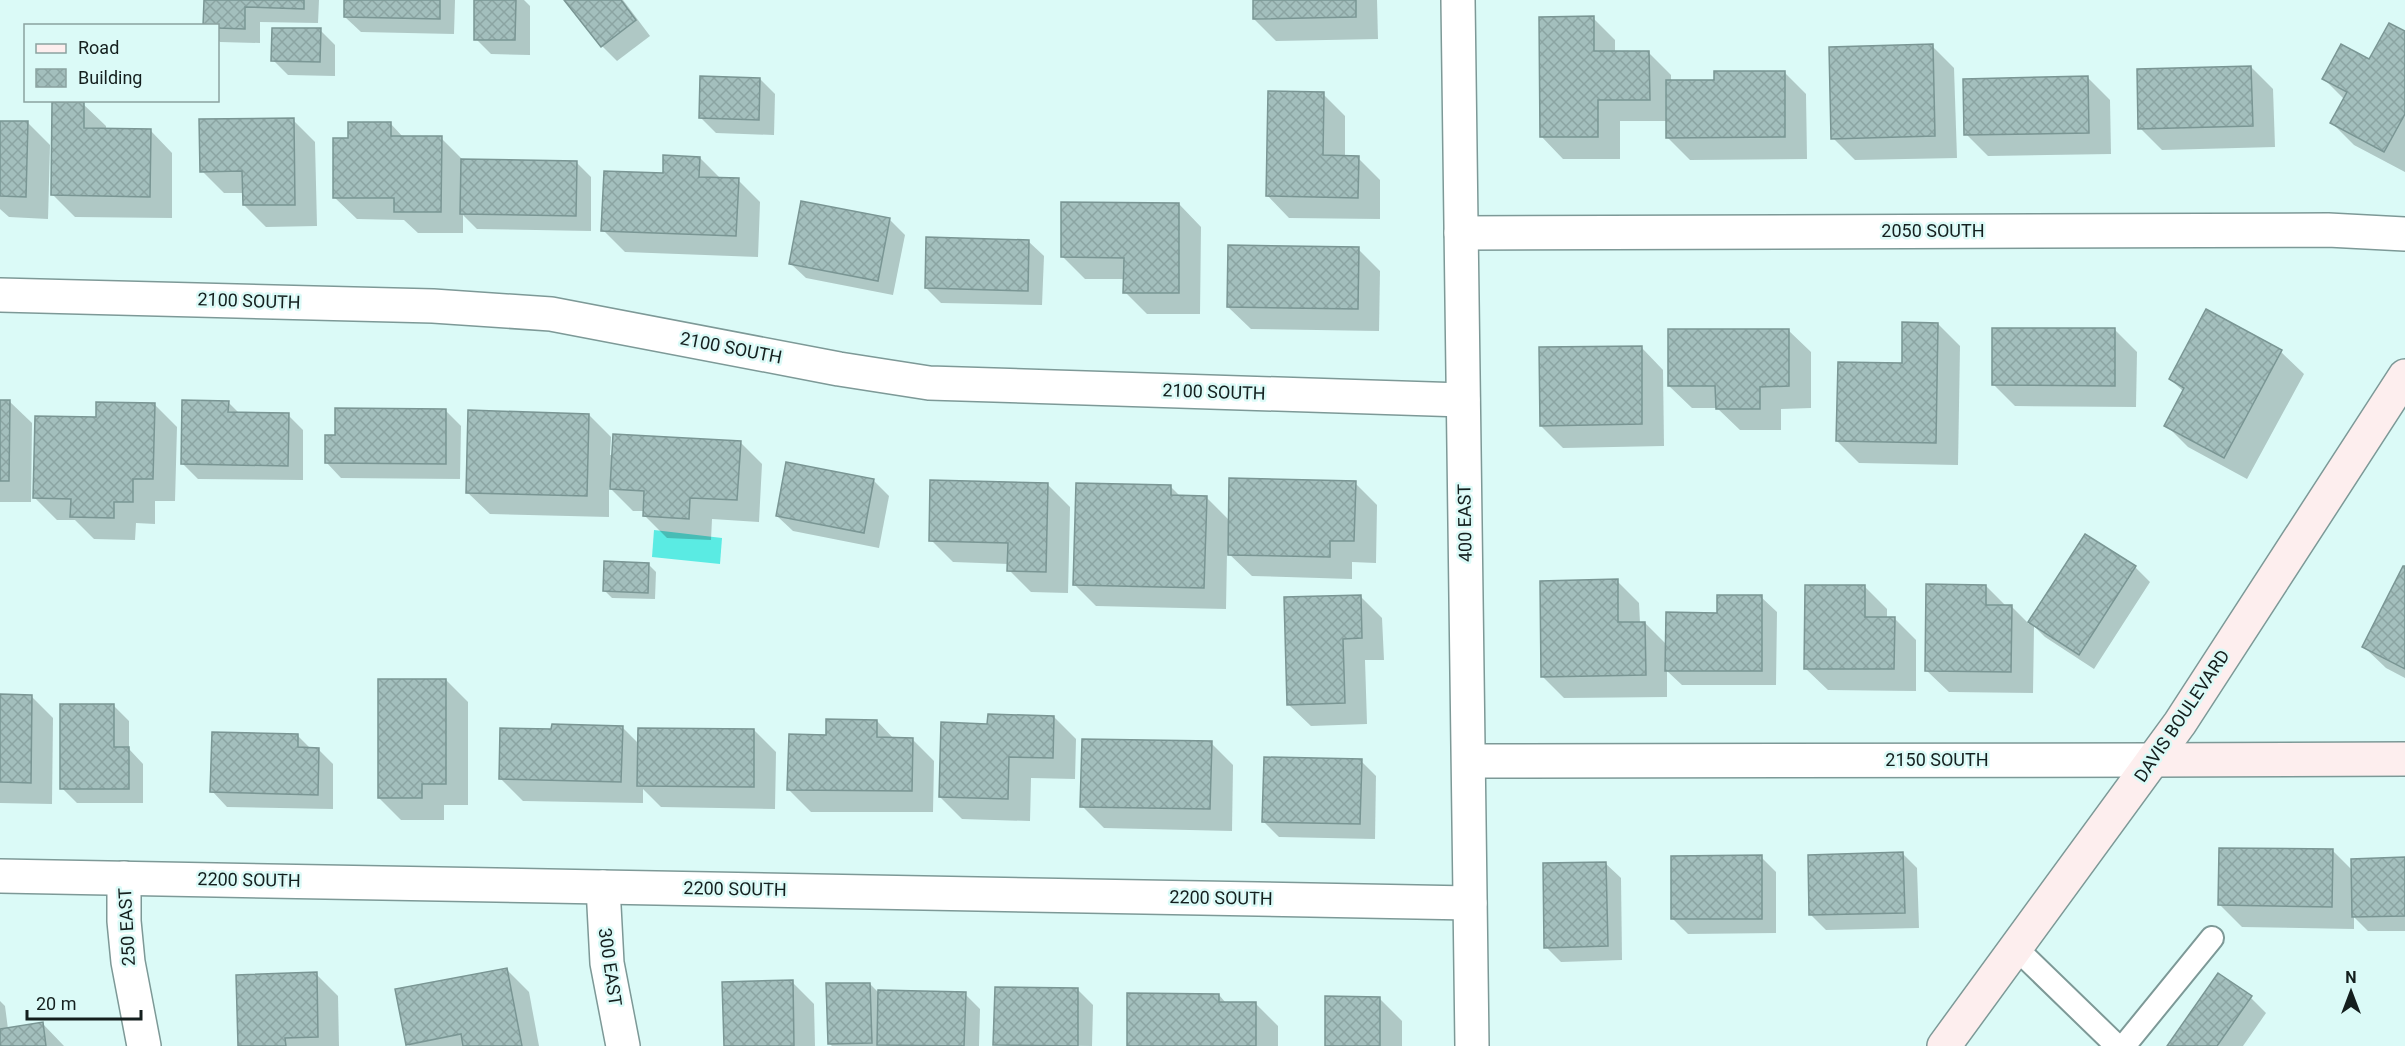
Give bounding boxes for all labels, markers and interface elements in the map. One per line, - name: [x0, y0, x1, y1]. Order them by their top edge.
- legend: [24, 24, 219, 102]
- text: Road: [78, 37, 119, 58]
- text: Building: [78, 67, 142, 88]
- street label: 2050 SOUTH: [1881, 220, 1985, 241]
- street label: 2100 SOUTH: [197, 288, 301, 313]
- street label: 2100 SOUTH: [678, 327, 784, 368]
- street label: 2100 SOUTH: [1162, 379, 1266, 404]
- street label: 400 EAST: [1453, 483, 1476, 562]
- street label: DAVIS BOULEVARD: [2130, 646, 2234, 786]
- street label: 2150 SOUTH: [1885, 749, 1989, 770]
- street label: 2200 SOUTH: [197, 868, 301, 891]
- street label: 2200 SOUTH: [683, 877, 787, 900]
- street label: 2200 SOUTH: [1169, 886, 1273, 909]
- street label: 250 EAST: [114, 887, 139, 967]
- street label: 300 EAST: [595, 927, 626, 1007]
- north arrow: [2321, 962, 2381, 1022]
- text: N: [2345, 968, 2357, 987]
- scale bar: [27, 983, 141, 1021]
- text: 20 m: [36, 993, 76, 1014]

